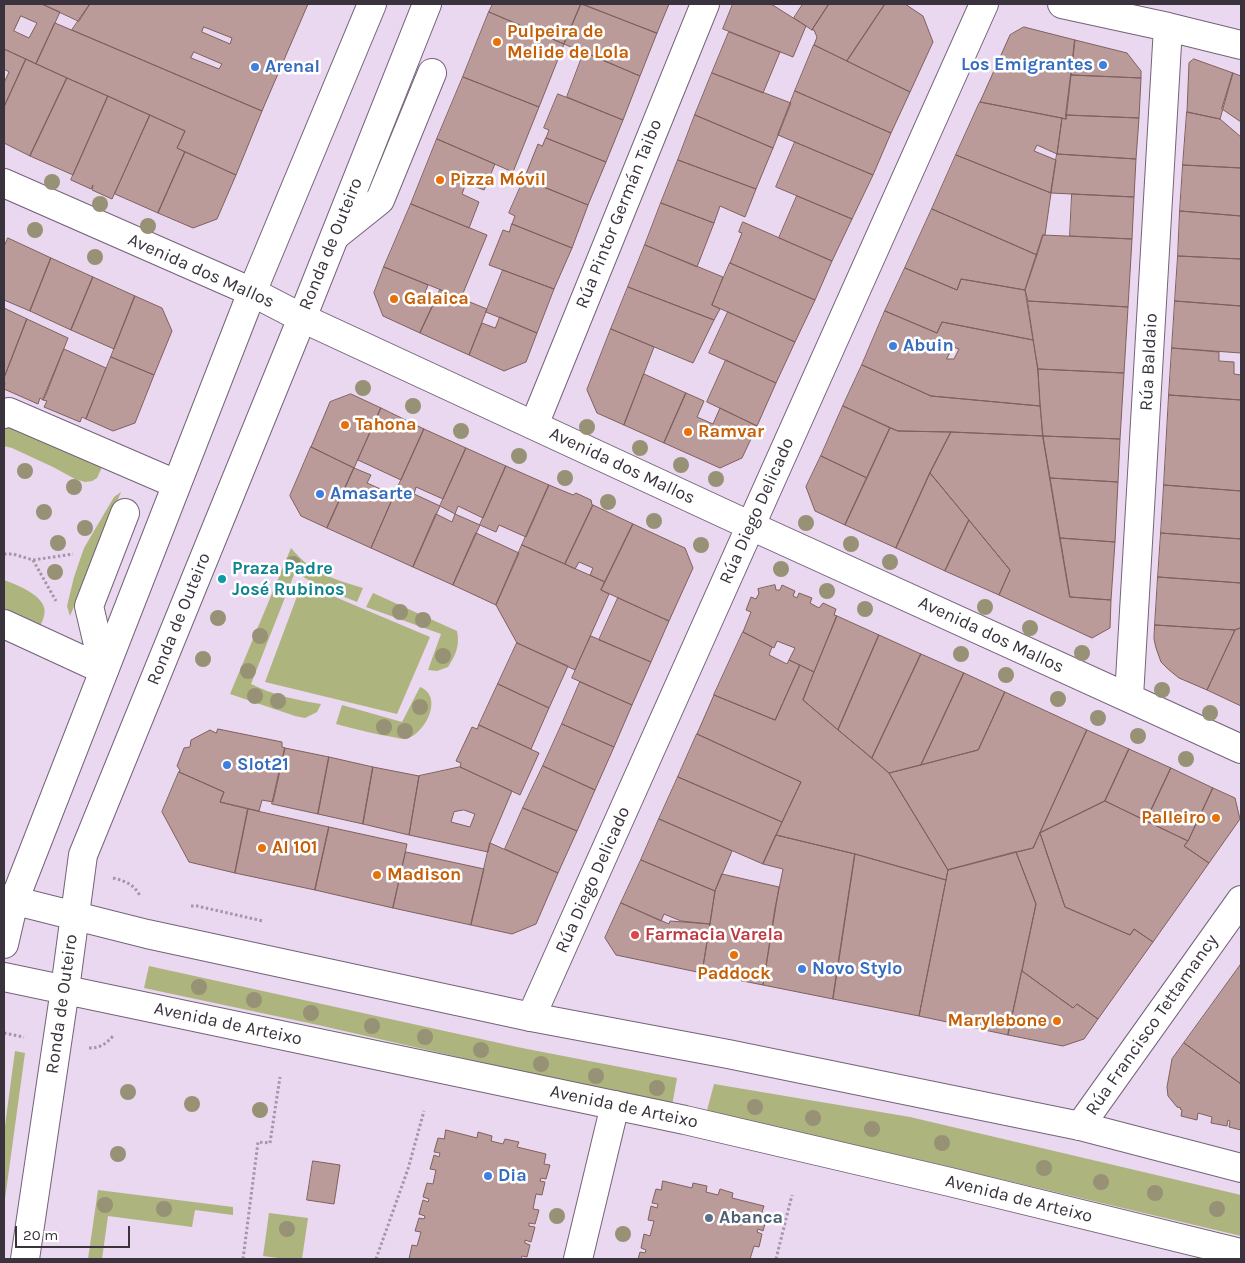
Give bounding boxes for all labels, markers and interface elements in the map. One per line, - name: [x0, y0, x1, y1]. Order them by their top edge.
- place label: Pulpeira de Melide de Lola: [507, 21, 629, 64]
- marker: Pulpeira de Melide de Lola: [491, 36, 503, 48]
- place label: Los Emigrantes: [961, 54, 1093, 76]
- place label: Arenal: [265, 56, 320, 78]
- marker: Los Emigrantes: [1097, 59, 1109, 71]
- marker: Arenal: [249, 61, 261, 73]
- street label: Rúa Pintor Germán Taibo: [571, 116, 667, 312]
- place label: Pizza Móvil: [450, 169, 546, 191]
- marker: Pizza Móvil: [434, 174, 446, 186]
- street label: Ronda de Outeiro: [295, 175, 367, 313]
- street label: Avenida dos Mallos: [124, 229, 278, 313]
- place label: Galaica: [404, 288, 469, 310]
- marker: Galaica: [388, 293, 400, 305]
- street label: Rúa Baldaio: [1136, 312, 1162, 412]
- place label: Abuin: [903, 335, 954, 357]
- marker: Abuin: [887, 340, 899, 352]
- place label: Tahona: [355, 414, 417, 436]
- marker: Tahona: [339, 419, 351, 431]
- place label: Ramvar: [698, 421, 764, 443]
- street label: Avenida dos Mallos: [546, 423, 698, 509]
- marker: Ramvar: [682, 426, 694, 438]
- street label: Rúa Diego Delicado: [715, 434, 799, 588]
- place label: Amasarte: [330, 483, 413, 505]
- marker: Amasarte: [314, 488, 326, 500]
- street label: Ronda de Outeiro: [143, 550, 215, 688]
- place label: Praza Padre José Rubinos: [232, 558, 344, 600]
- marker: Praza Padre José Rubinos: [216, 573, 228, 585]
- street label: Avenida dos Mallos: [915, 592, 1067, 678]
- place label: Slot21: [237, 754, 289, 776]
- marker: Slot21: [221, 759, 233, 771]
- street label: Rúa Diego Delicado: [551, 803, 635, 957]
- place label: Palleiro: [1141, 807, 1206, 829]
- marker: Palleiro: [1210, 812, 1222, 824]
- place label: Al 101: [272, 837, 318, 859]
- marker: Al 101: [256, 842, 268, 854]
- place label: Madison: [387, 864, 461, 886]
- marker: Madison: [371, 869, 383, 881]
- place label: Farmacia Varela: [645, 924, 783, 946]
- marker: Farmacia Varela: [629, 929, 641, 941]
- street label: Rúa Francisco Tettamancy: [1081, 930, 1223, 1120]
- street label: Ronda de Outeiro: [41, 933, 83, 1075]
- marker: Paddock: [728, 949, 740, 961]
- place label: Novo Stylo: [812, 958, 902, 980]
- place label: Paddock: [697, 963, 771, 985]
- marker: Novo Stylo: [796, 963, 808, 975]
- street label: Avenida de Arteixo: [152, 998, 304, 1050]
- place label: Marylebone: [948, 1010, 1047, 1032]
- marker: Marylebone: [1051, 1015, 1063, 1027]
- street label: Avenida de Arteixo: [548, 1081, 700, 1133]
- place label: Dia: [498, 1165, 527, 1187]
- marker: Dia: [482, 1170, 494, 1182]
- street label: Avenida de Arteixo: [943, 1170, 1095, 1228]
- place label: Abanca: [719, 1207, 783, 1229]
- marker: Abanca: [703, 1212, 715, 1224]
- scale bar: [18, 1216, 132, 1248]
- text: 20 m: [23, 1226, 58, 1244]

